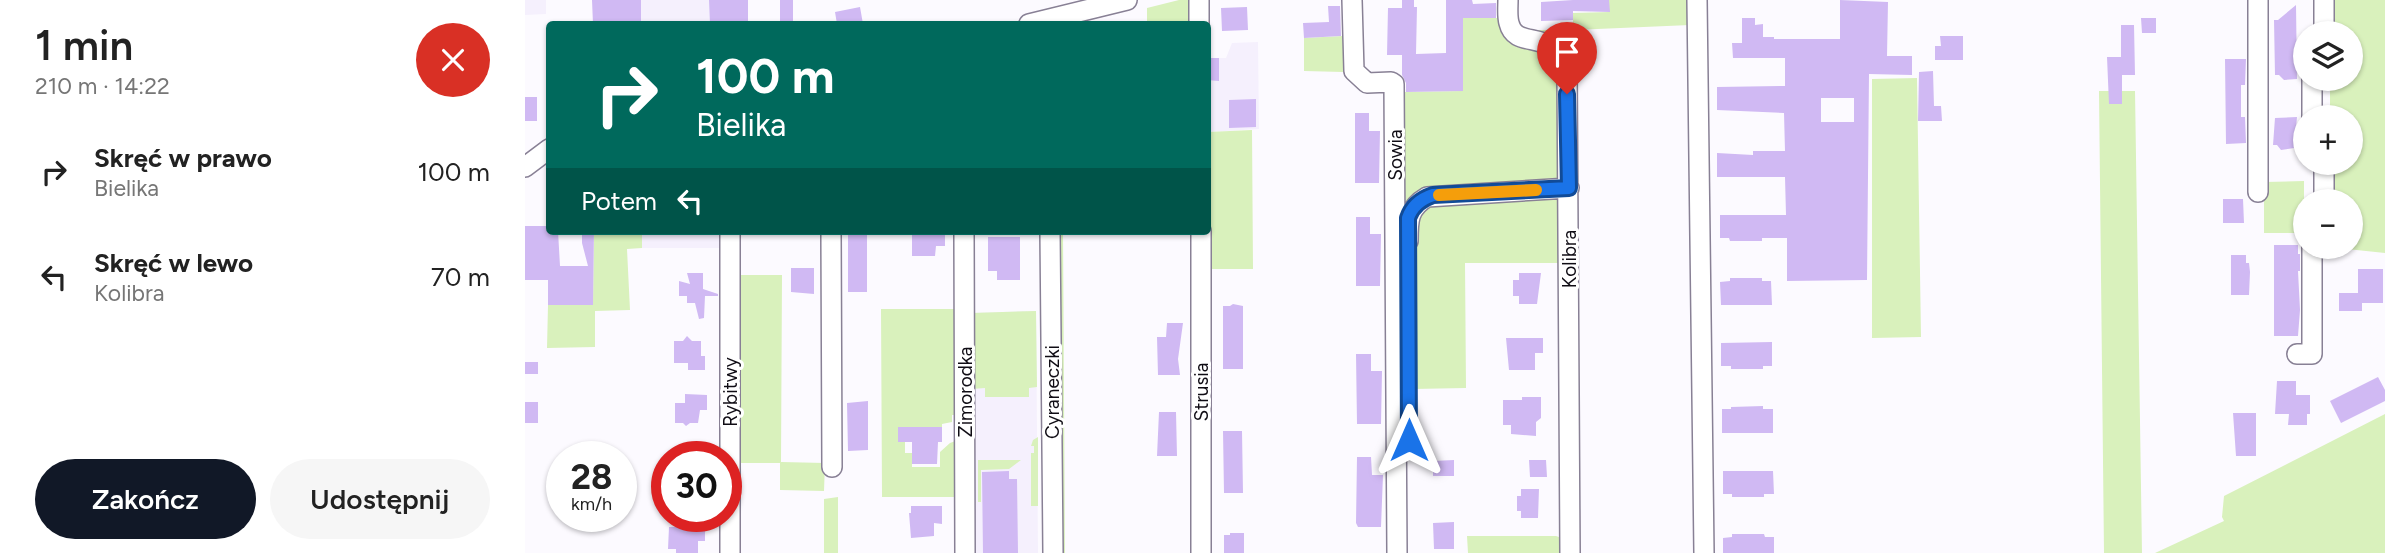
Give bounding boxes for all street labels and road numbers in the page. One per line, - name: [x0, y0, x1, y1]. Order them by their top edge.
- street label: Sowia: [1384, 129, 1407, 181]
- street label: Kolibra: [1558, 230, 1581, 288]
- street label: Cyraneczki: [1041, 345, 1064, 439]
- street label: Zimorodka: [954, 346, 977, 438]
- street label: Rybitwy: [719, 357, 742, 427]
- street label: Strusia: [1190, 363, 1213, 421]

